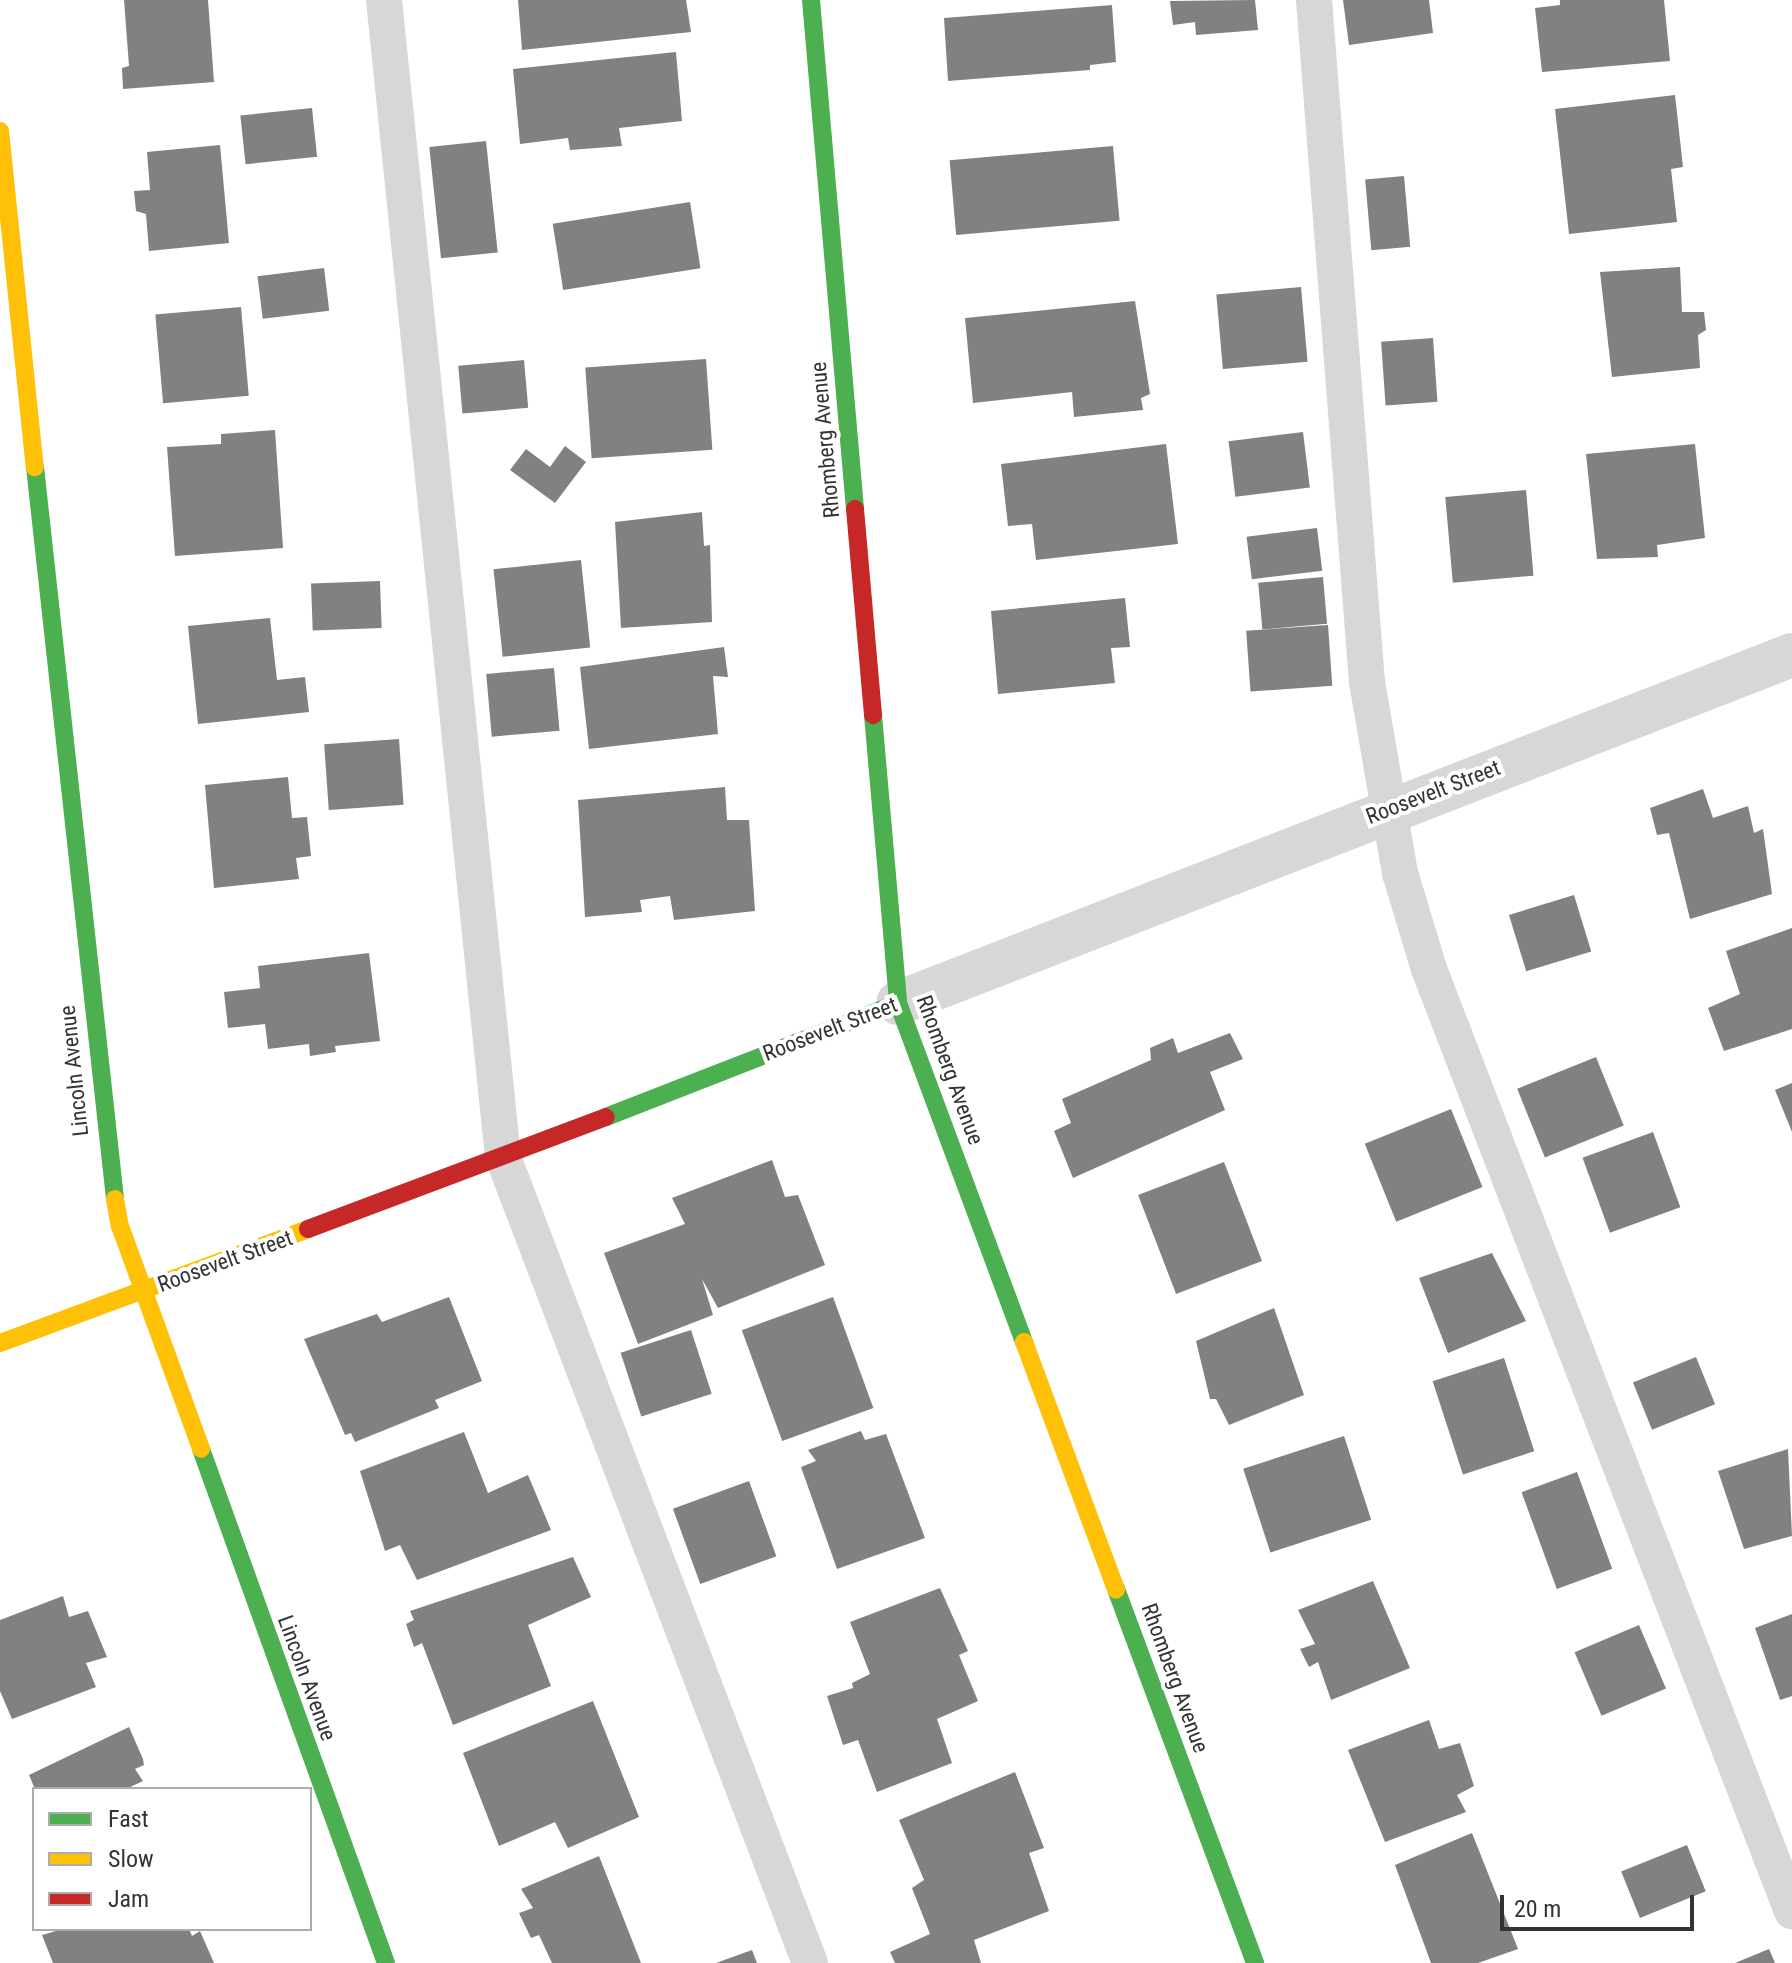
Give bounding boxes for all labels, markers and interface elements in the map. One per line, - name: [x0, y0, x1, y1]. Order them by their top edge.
- street label: Rhomberg Avenue: [805, 361, 845, 519]
- street label: Roosevelt Street: [1362, 754, 1504, 830]
- street label: Roosevelt Street: [759, 991, 901, 1067]
- street label: Rhomberg Avenue: [911, 992, 989, 1148]
- street label: Lincoln Avenue: [54, 1004, 94, 1138]
- street label: Roosevelt Street: [154, 1224, 296, 1298]
- street label: Rhomberg Avenue: [1136, 1600, 1214, 1756]
- street label: Lincoln Avenue: [272, 1612, 342, 1744]
- legend: [32, 1787, 312, 1931]
- text: Fast: [108, 1805, 149, 1833]
- text: Slow: [108, 1845, 154, 1873]
- scale bar: [1504, 1879, 1698, 1929]
- text: Jam: [108, 1885, 149, 1913]
- text: 20 m: [1514, 1895, 1561, 1923]

